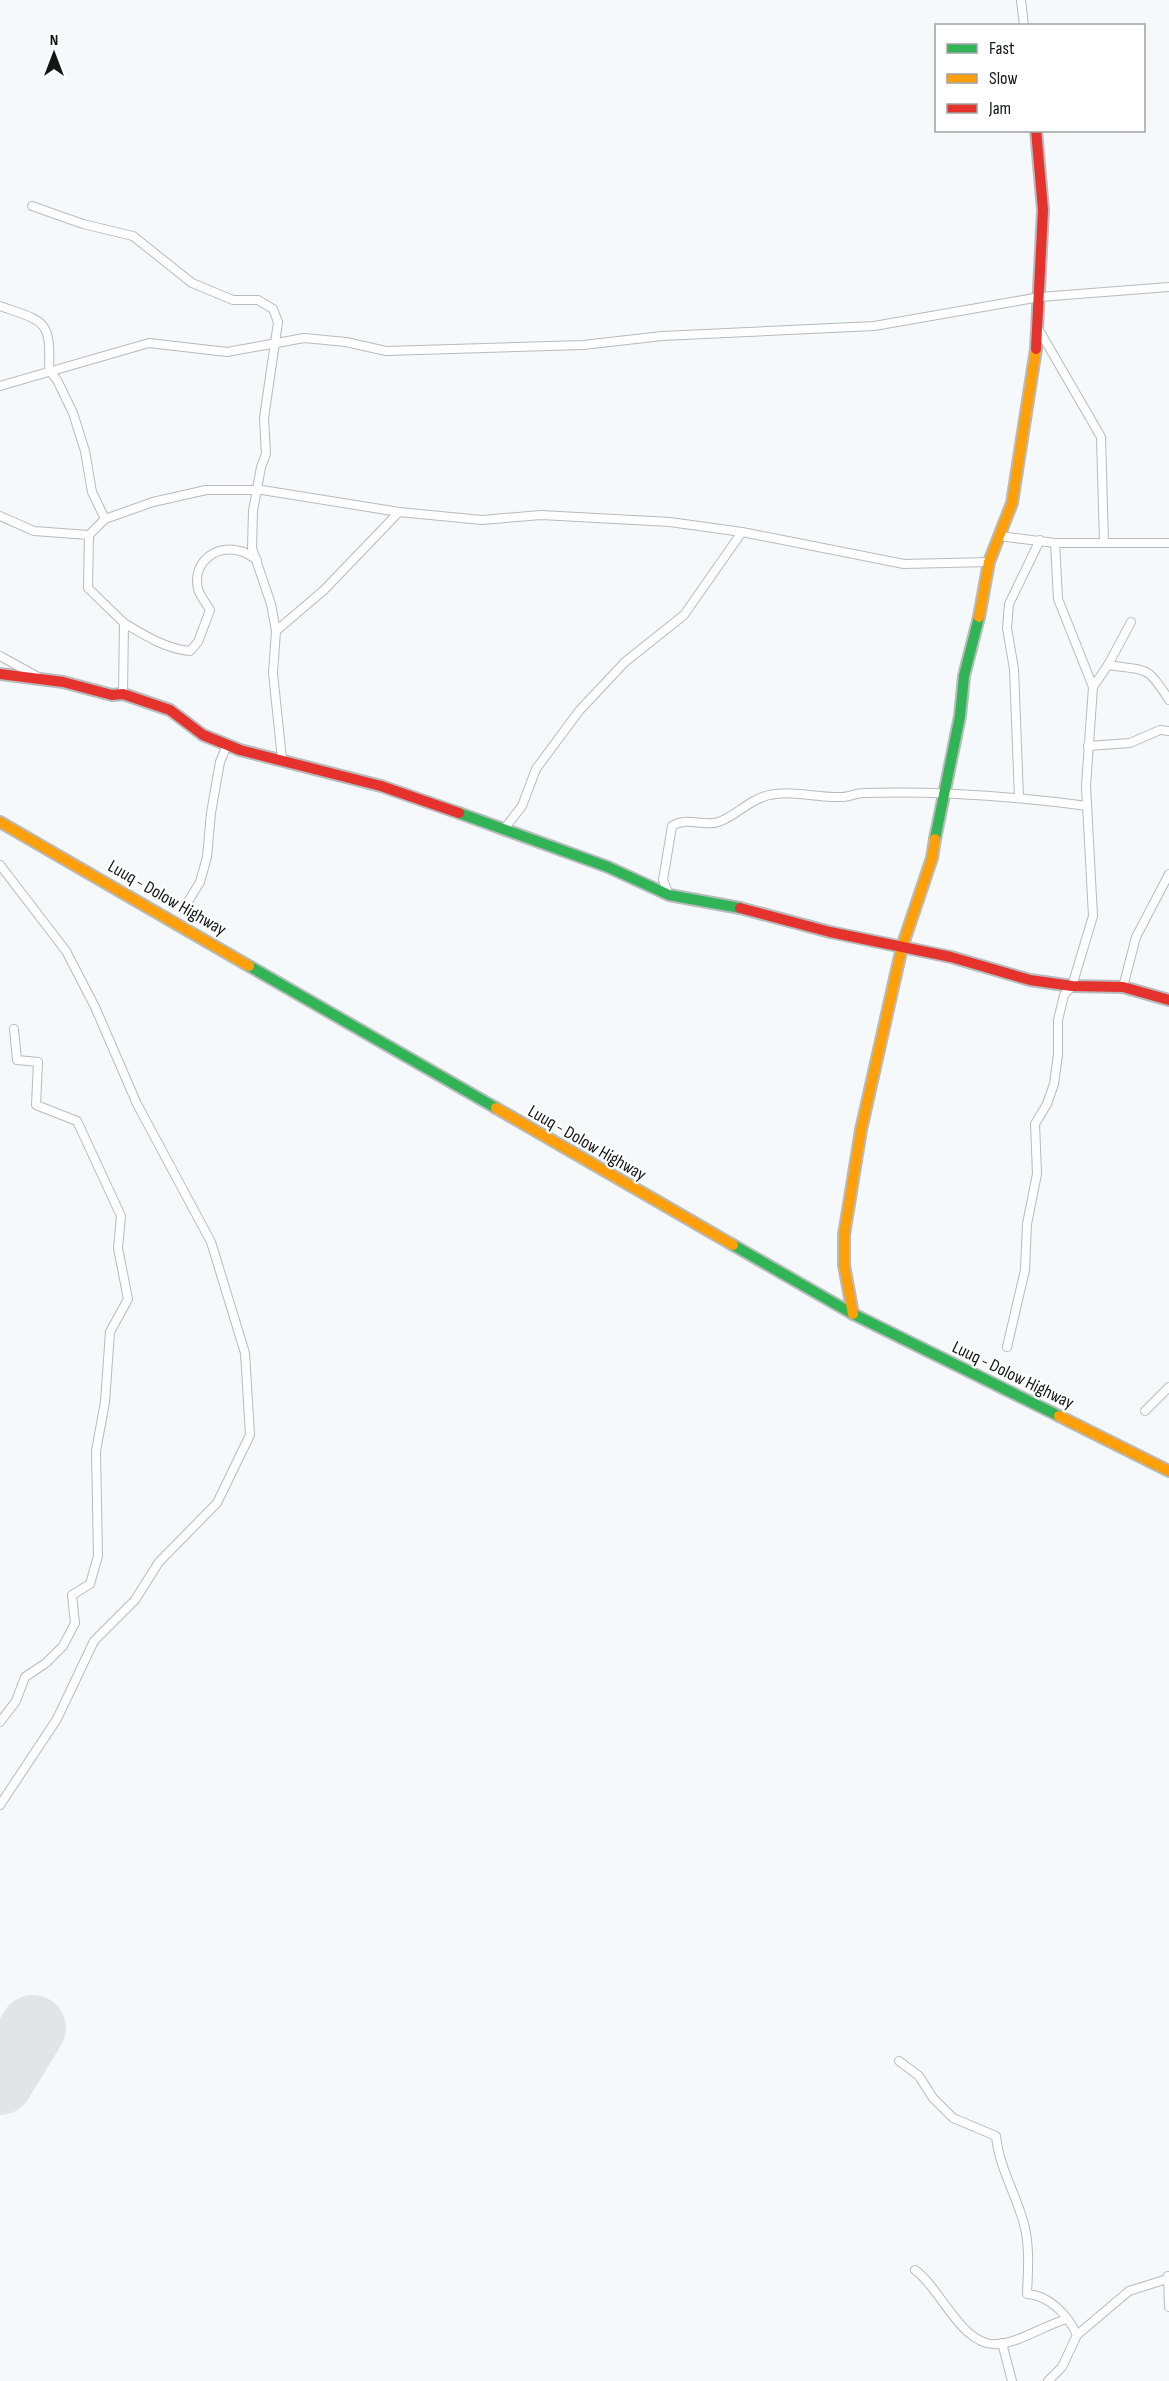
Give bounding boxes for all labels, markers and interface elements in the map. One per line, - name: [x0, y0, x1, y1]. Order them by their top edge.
- north arrow: [24, 24, 84, 84]
- legend: [935, 24, 1145, 132]
- text: N: [50, 31, 58, 50]
- text: Fast: [989, 38, 1015, 59]
- text: Slow: [989, 68, 1018, 89]
- text: Jam: [988, 98, 1011, 119]
- street label: Luuq - Dolow Highway: [104, 856, 230, 940]
- street label: Luuq - Dolow Highway: [524, 1101, 650, 1185]
- street label: Luuq - Dolow Highway: [949, 1337, 1077, 1414]

